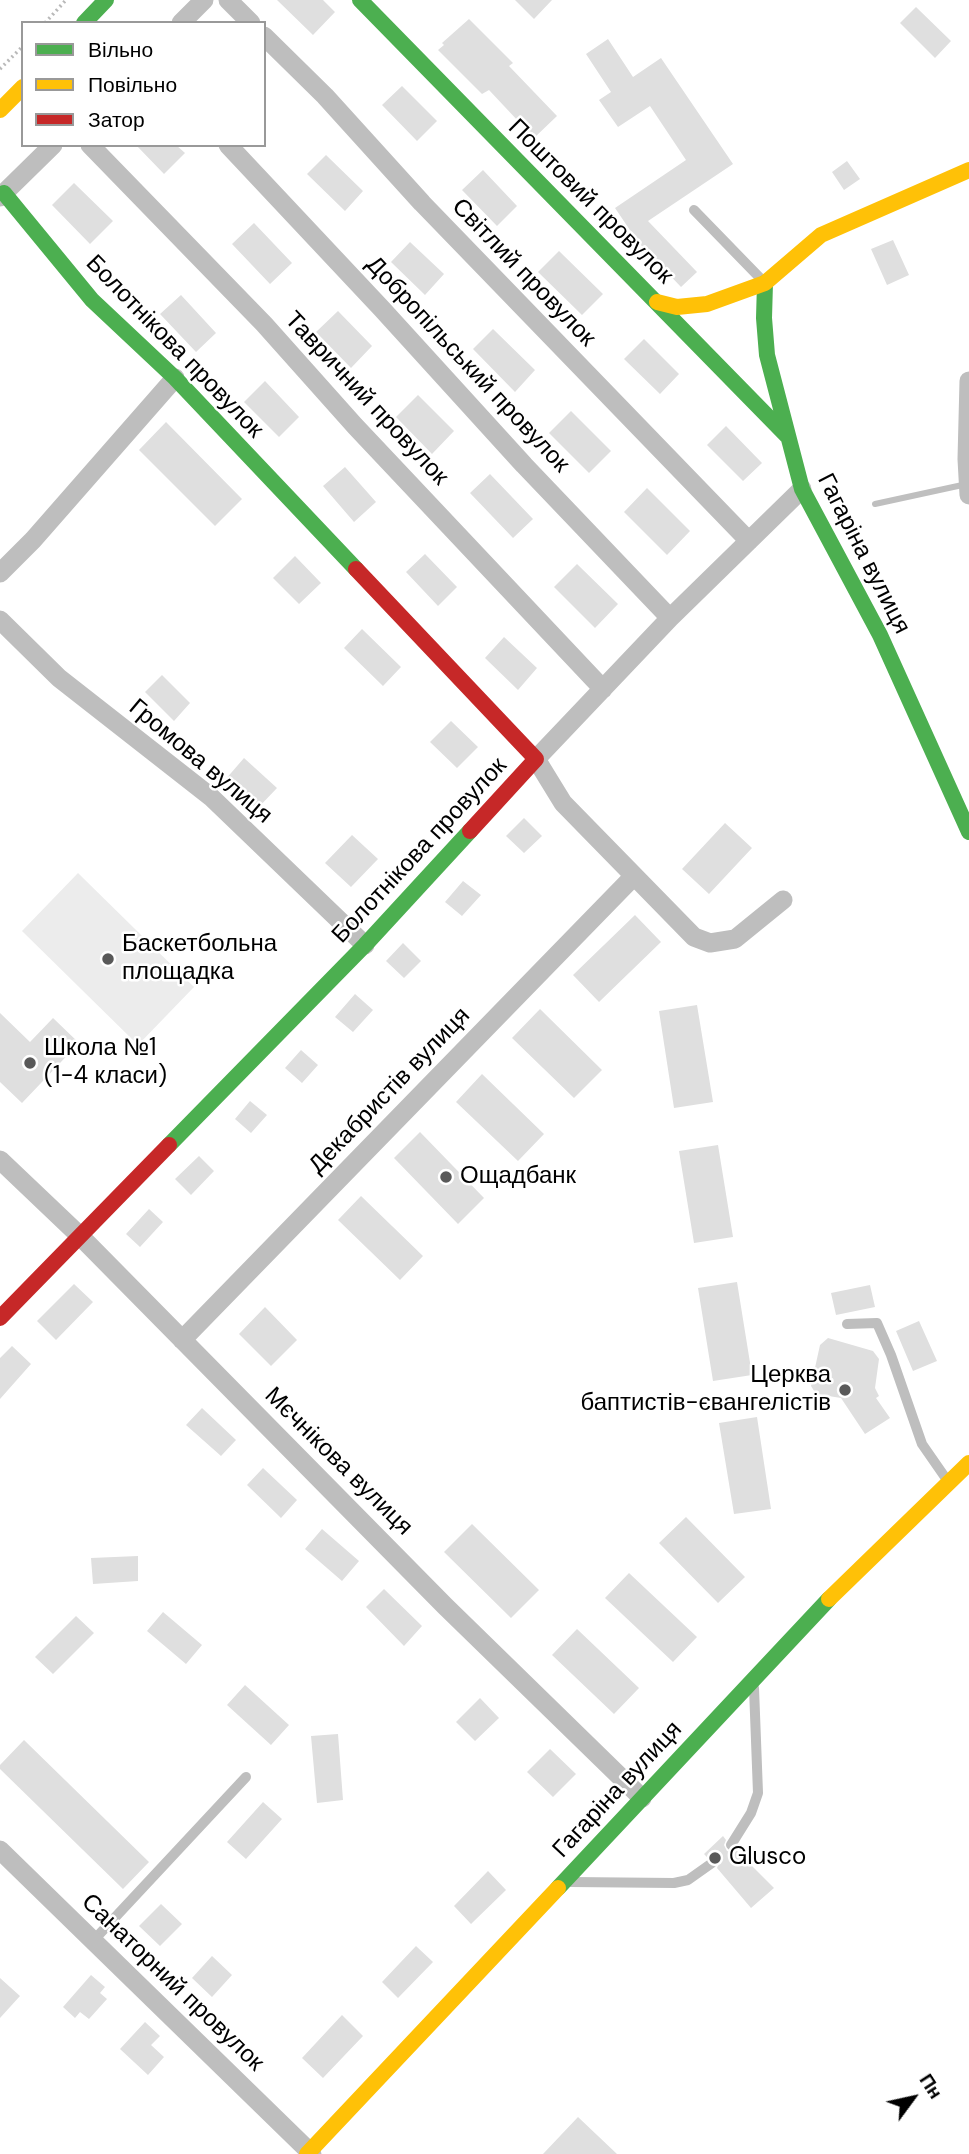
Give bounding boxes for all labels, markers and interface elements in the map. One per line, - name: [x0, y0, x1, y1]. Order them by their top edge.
- legend: [21, 21, 266, 147]
- text: Вільно: [88, 36, 153, 64]
- text: Повільно: [88, 71, 177, 99]
- text: Затор: [88, 106, 145, 134]
- street label: Поштовий провулок: [502, 114, 678, 290]
- street label: Світлий провулок: [445, 193, 601, 353]
- street label: Болотнікова провулок: [79, 250, 269, 444]
- street label: Добропільський провулок: [359, 251, 575, 479]
- street label: Тавричний провулок: [278, 306, 454, 492]
- street label: Гагаріна вулиця: [810, 469, 916, 639]
- street label: Громова вулиця: [122, 694, 278, 830]
- street label: Болотнікова провулок: [327, 752, 513, 950]
- place label: Баскетбольна площадка: [122, 931, 277, 987]
- marker: Баскетбольна площадка: [100, 951, 116, 967]
- street label: Декабристів вулиця: [303, 1002, 477, 1180]
- place label: Школа №1 (1-4 класи): [44, 1035, 167, 1091]
- marker: Школа №1 (1-4 класи): [22, 1055, 38, 1071]
- place label: Ощадбанк: [460, 1163, 576, 1191]
- marker: Ощадбанк: [438, 1169, 454, 1185]
- place label: Церква баптистів-євангелістів: [580, 1362, 831, 1418]
- street label: Мєчнікова вулиця: [258, 1382, 418, 1542]
- marker: Церква баптистів-євангелістів: [837, 1382, 853, 1398]
- street label: Гагаріна вулиця: [547, 1716, 689, 1864]
- place label: Glusco: [729, 1844, 806, 1872]
- marker: Glusco: [707, 1850, 723, 1866]
- street label: Санаторний провулок: [75, 1888, 269, 2078]
- north arrow: [878, 2063, 948, 2133]
- text: Пн: [914, 2069, 948, 2104]

